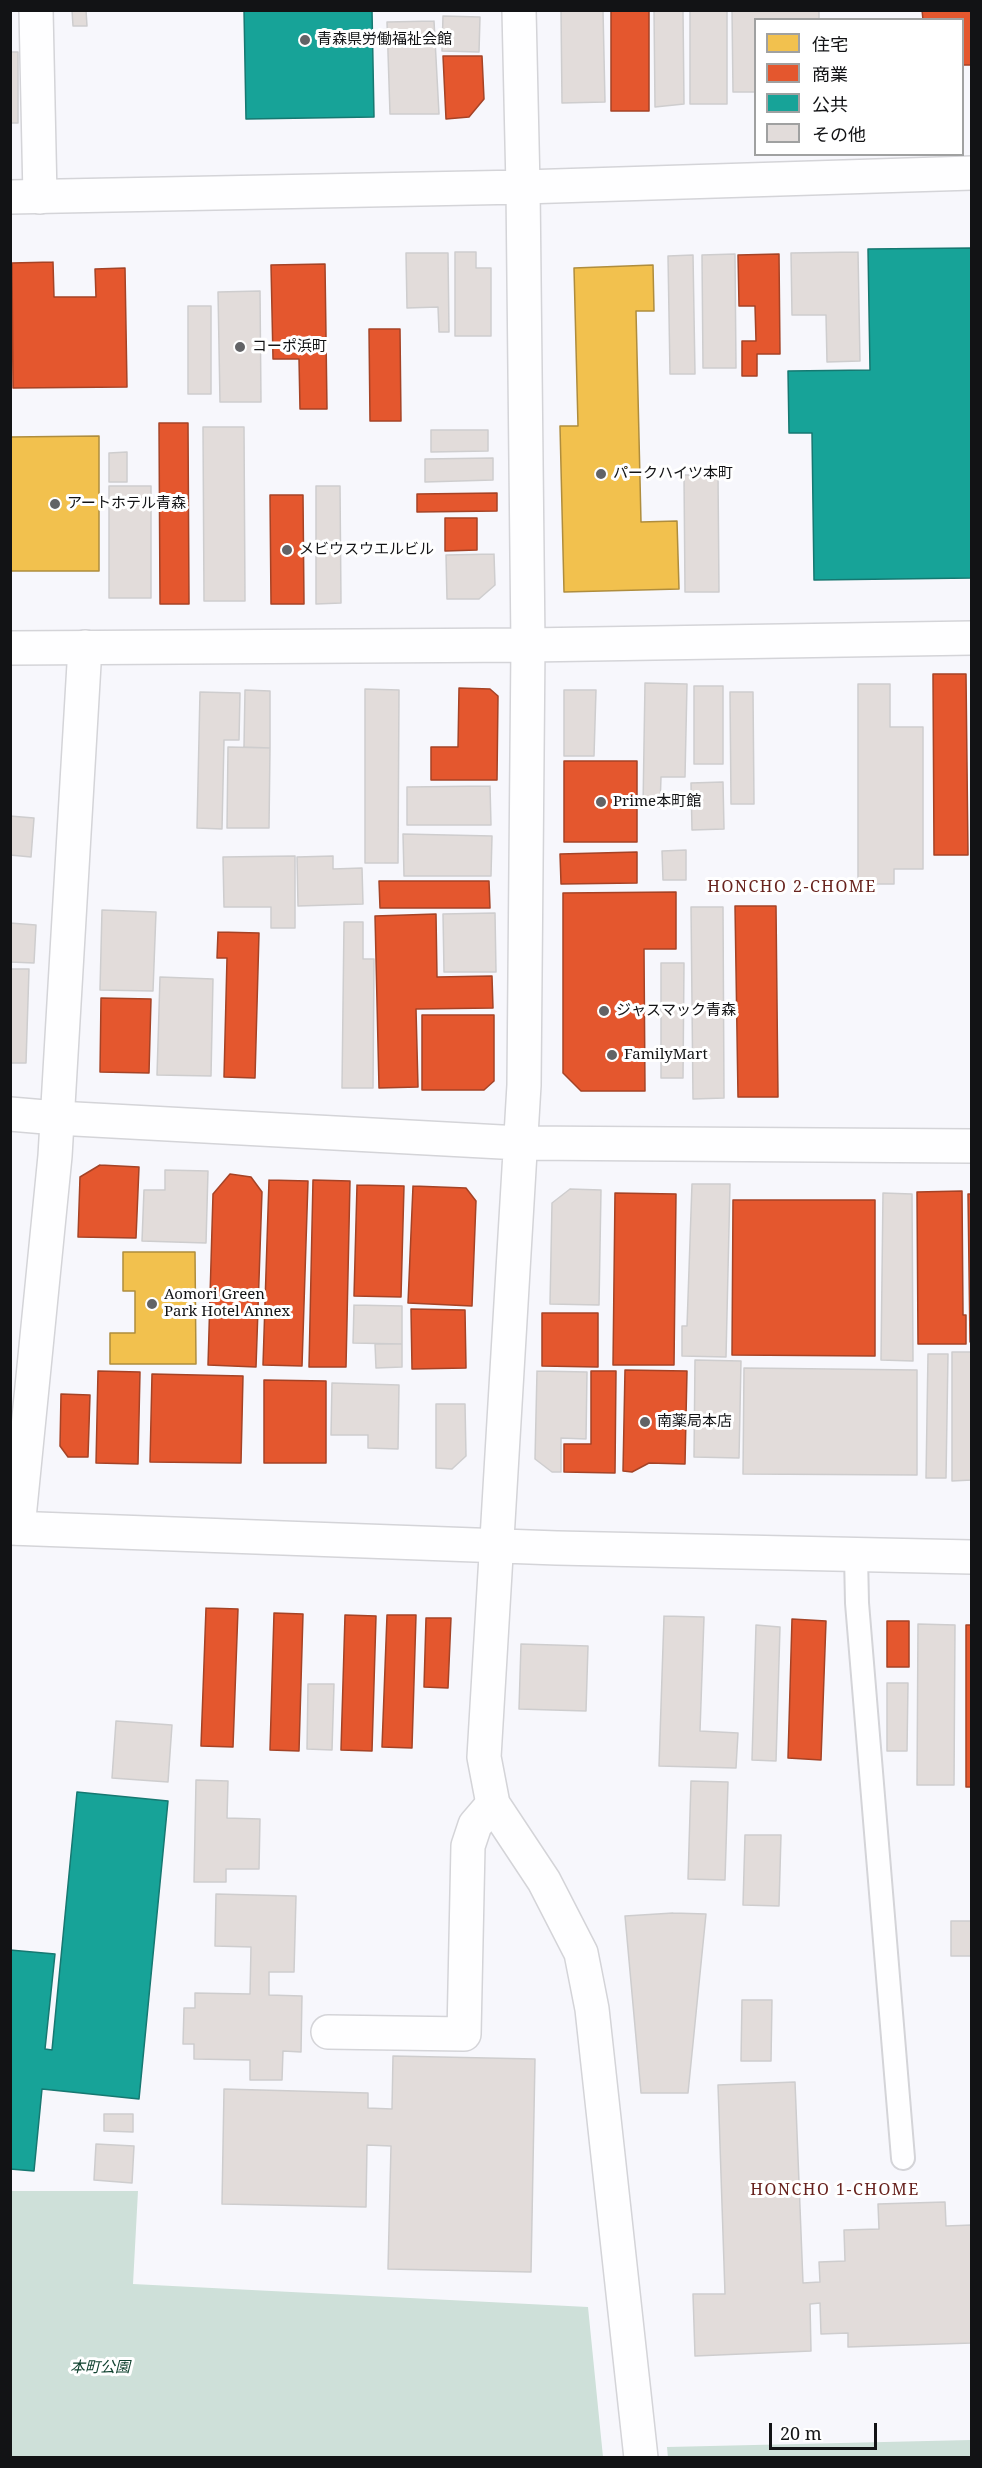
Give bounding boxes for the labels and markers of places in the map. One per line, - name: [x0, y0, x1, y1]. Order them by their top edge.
- place label: 青森県労働福祉会館: [317, 31, 452, 49]
- marker: 青森県労働福祉会館: [298, 33, 312, 47]
- place label: コーポ浜町: [252, 338, 327, 356]
- marker: コーポ浜町: [233, 340, 247, 354]
- place label: パークハイツ本町: [613, 465, 733, 483]
- marker: パークハイツ本町: [594, 467, 608, 481]
- place label: アートホテル青森: [67, 495, 186, 513]
- marker: アートホテル青森: [48, 497, 62, 511]
- place label: メビウスウエルビル: [299, 541, 434, 559]
- marker: メビウスウエルビル: [280, 543, 294, 557]
- place label: Prime本町館: [613, 793, 701, 811]
- marker: Prime本町館: [594, 795, 608, 809]
- place label: ジャスマック青森: [616, 1002, 736, 1020]
- marker: ジャスマック青森: [597, 1004, 611, 1018]
- place label: FamilyMart: [624, 1046, 708, 1064]
- marker: FamilyMart: [605, 1048, 619, 1062]
- place label: Aomori Green Park Hotel Annex: [164, 1286, 290, 1321]
- marker: Aomori Green Park Hotel Annex: [145, 1297, 159, 1311]
- place label: 南薬局本店: [657, 1413, 732, 1431]
- marker: 南薬局本店: [638, 1415, 652, 1429]

